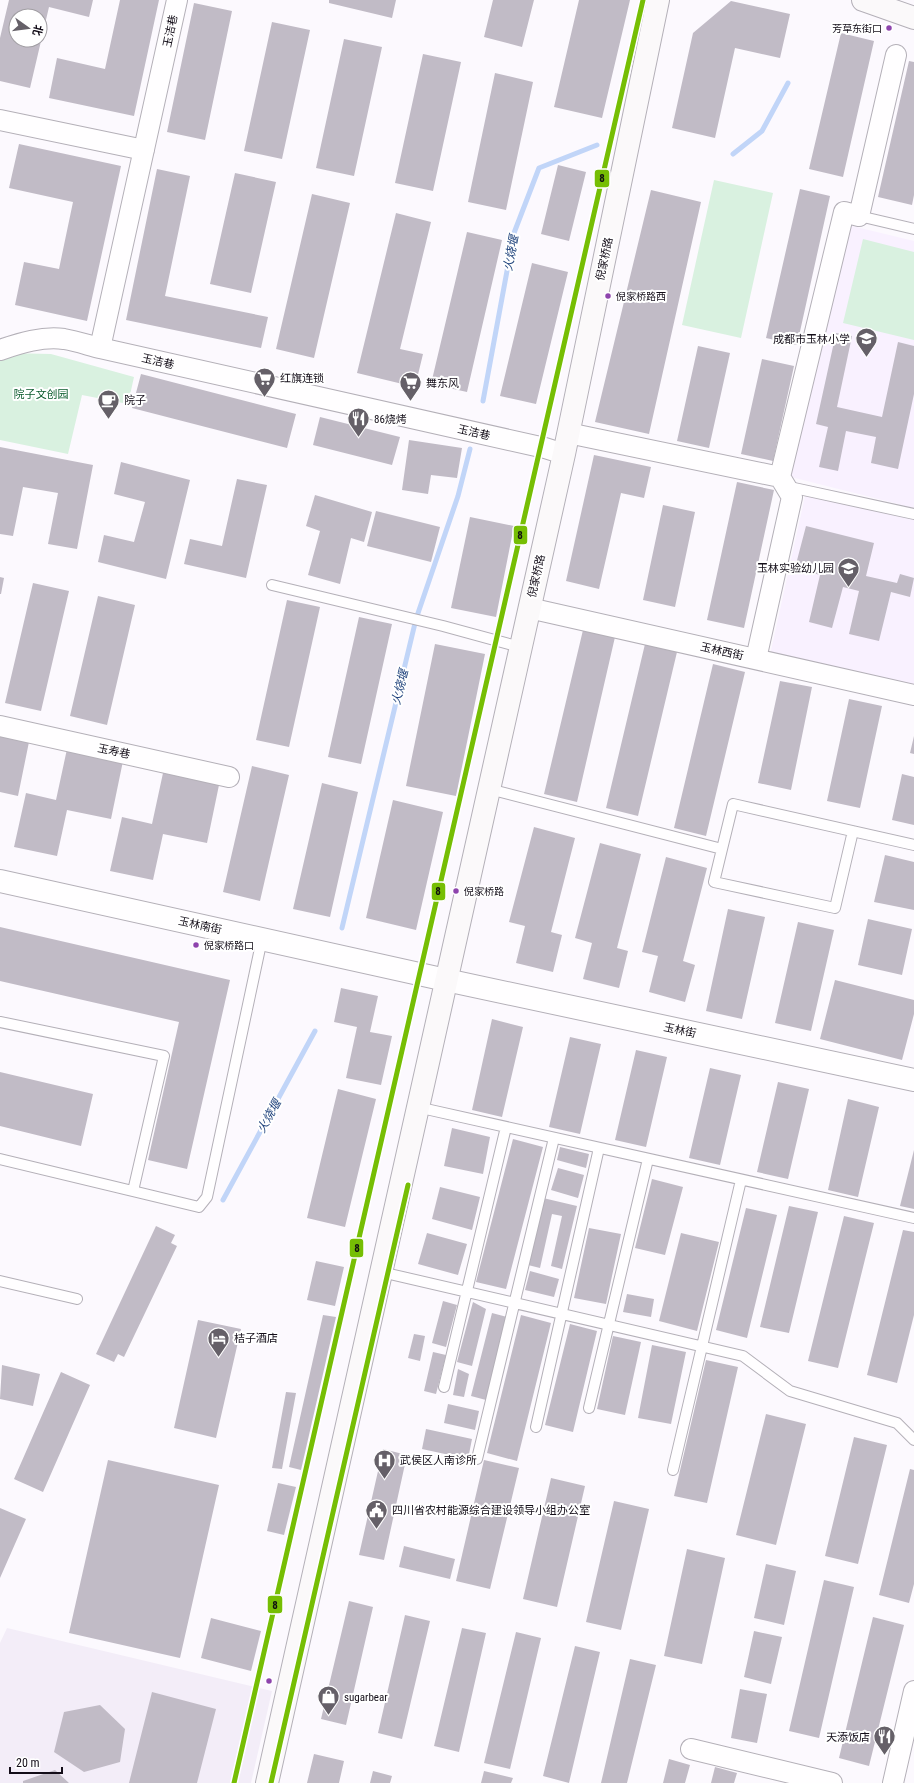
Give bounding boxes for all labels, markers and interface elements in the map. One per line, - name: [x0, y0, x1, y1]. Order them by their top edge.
- north arrow: [8, 8, 48, 48]
- street label: 玉洁巷: [161, 14, 180, 49]
- text: 北: [30, 23, 45, 37]
- place label: 芳草东街口: [832, 23, 882, 34]
- marker: 芳草东街口: [884, 23, 894, 33]
- line badge: 8: [594, 169, 610, 188]
- text: 8: [599, 172, 605, 185]
- water label: 火烧堰: [501, 232, 522, 272]
- street label: 倪家桥路: [594, 236, 615, 282]
- marker: 倪家桥路西: [603, 291, 613, 301]
- place label: 倪家桥路西: [616, 291, 666, 302]
- school or university icon: 成都市玉林小学: [853, 326, 879, 359]
- place label: 成都市玉林小学: [773, 333, 850, 346]
- street label: 玉洁巷: [140, 351, 175, 372]
- supermarket icon: 红旗连锁: [251, 365, 277, 398]
- supermarket icon: 舞东风: [397, 370, 423, 403]
- place label: 红旗连锁: [280, 372, 324, 385]
- place label: 舞东风: [426, 377, 459, 390]
- cafe icon: 院子: [95, 387, 121, 420]
- park label: 院子文创园: [14, 388, 69, 401]
- place label: 院子: [124, 394, 146, 407]
- restaurant icon: 86烧烤: [346, 406, 372, 439]
- place label: 86烧烤: [374, 413, 407, 426]
- street label: 玉洁巷: [456, 422, 491, 443]
- line badge: 8: [513, 525, 528, 545]
- text: 8: [517, 529, 523, 542]
- street label: 倪家桥路: [525, 553, 548, 599]
- school or university icon: 玉林实验幼儿园: [836, 555, 862, 588]
- place label: 玉林实验幼儿园: [757, 562, 834, 575]
- street label: 玉林西街: [699, 640, 745, 663]
- water label: 火烧堰: [389, 666, 412, 706]
- street label: 玉寿巷: [96, 742, 131, 761]
- line badge: 8: [431, 882, 446, 901]
- text: 8: [435, 885, 441, 898]
- marker: 倪家桥路: [451, 886, 461, 896]
- place label: 倪家桥路: [464, 886, 504, 897]
- street label: 玉林南街: [177, 915, 223, 936]
- marker: 倪家桥路口: [191, 940, 201, 950]
- place label: 倪家桥路口: [204, 940, 254, 951]
- street label: 玉林街: [662, 1021, 697, 1040]
- water label: 火烧堰: [254, 1095, 285, 1135]
- line badge: 8: [349, 1238, 364, 1258]
- text: 8: [354, 1242, 360, 1255]
- hotel icon: 桔子酒店: [205, 1325, 231, 1358]
- place label: 桔子酒店: [234, 1332, 278, 1345]
- hospital icon: 武侯区人南诊所: [372, 1447, 398, 1480]
- place label: 武侯区人南诊所: [400, 1454, 477, 1467]
- public building icon: 四川省农村能源综合建设领导小组办公室: [363, 1497, 389, 1530]
- place label: 四川省农村能源综合建设领导小组办公室: [392, 1504, 590, 1517]
- line badge: 8: [267, 1595, 283, 1614]
- text: 8: [272, 1599, 278, 1612]
- unlabelled marker: [264, 1676, 274, 1686]
- shop icon: sugarbear: [316, 1684, 342, 1717]
- place label: sugarbear: [344, 1691, 388, 1704]
- restaurant icon: 天添饭店: [872, 1724, 898, 1757]
- place label: 天添饭店: [826, 1731, 870, 1744]
- scale bar: [10, 1749, 62, 1775]
- text: 20 m: [16, 1756, 40, 1770]

